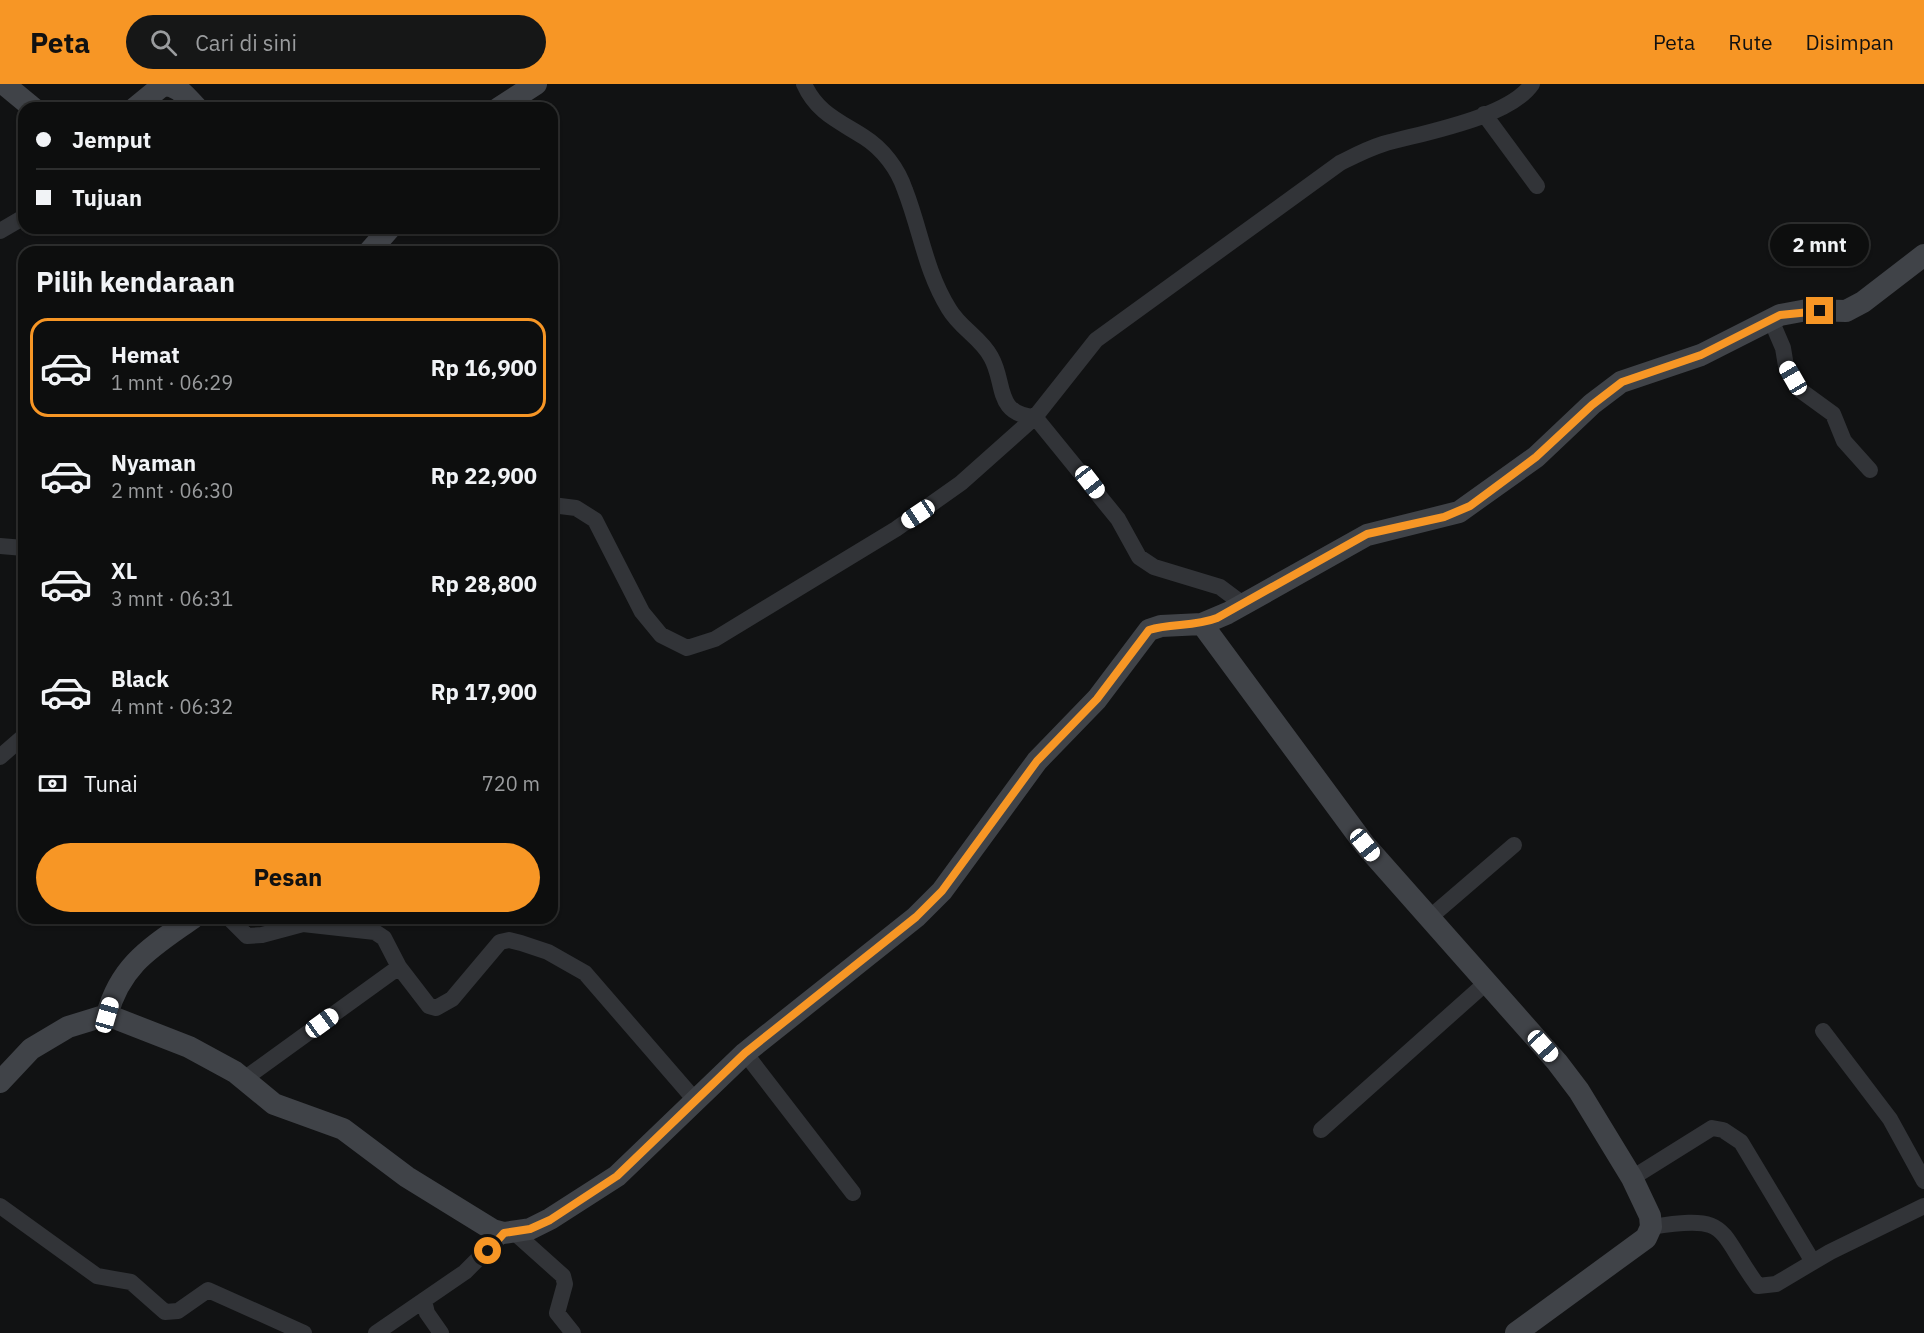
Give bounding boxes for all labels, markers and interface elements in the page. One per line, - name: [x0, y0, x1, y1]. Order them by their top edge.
- search box: [126, 15, 546, 69]
- text: Peta: [30, 24, 90, 61]
- icon: search: [147, 26, 180, 59]
- text: Cari di sini: [195, 28, 297, 57]
- text: Peta: [1653, 28, 1695, 56]
- text: Rute: [1728, 28, 1773, 56]
- text: Disimpan: [1806, 28, 1894, 56]
- text: Jemput: [72, 125, 151, 154]
- text: Tujuan: [72, 183, 142, 212]
- callout: 2 mnt: [1770, 224, 1870, 266]
- text: 2 mnt: [1792, 231, 1847, 258]
- text: Pilih kendaraan: [36, 264, 235, 299]
- route end: [1806, 297, 1833, 324]
- text: Hemat: [111, 340, 180, 369]
- icon: car: [39, 341, 93, 395]
- text: Rp 16,900: [431, 353, 537, 382]
- car: [1776, 358, 1810, 398]
- text: 1 mnt · 06:29: [111, 369, 233, 396]
- text: Nyaman: [111, 448, 196, 477]
- icon: car: [39, 449, 93, 503]
- text: Rp 22,900: [431, 461, 537, 490]
- car: [1072, 462, 1108, 502]
- text: 2 mnt · 06:30: [111, 477, 233, 504]
- car: [898, 496, 938, 532]
- text: XL: [111, 556, 137, 585]
- icon: car: [39, 557, 93, 611]
- text: Rp 28,800: [431, 569, 537, 598]
- text: 3 mnt · 06:31: [111, 585, 233, 612]
- text: Black: [111, 664, 169, 693]
- icon: car: [39, 665, 93, 719]
- text: Rp 17,900: [431, 677, 537, 706]
- text: 4 mnt · 06:32: [111, 693, 233, 720]
- icon: cash: [36, 767, 69, 800]
- text: Tunai: [84, 769, 138, 798]
- text: 720 m: [482, 770, 540, 797]
- car: [1347, 825, 1383, 865]
- button: Pesan: [36, 843, 540, 912]
- car: [93, 995, 121, 1035]
- car: [302, 1005, 342, 1041]
- car: [1524, 1027, 1562, 1065]
- route start: [474, 1237, 501, 1264]

